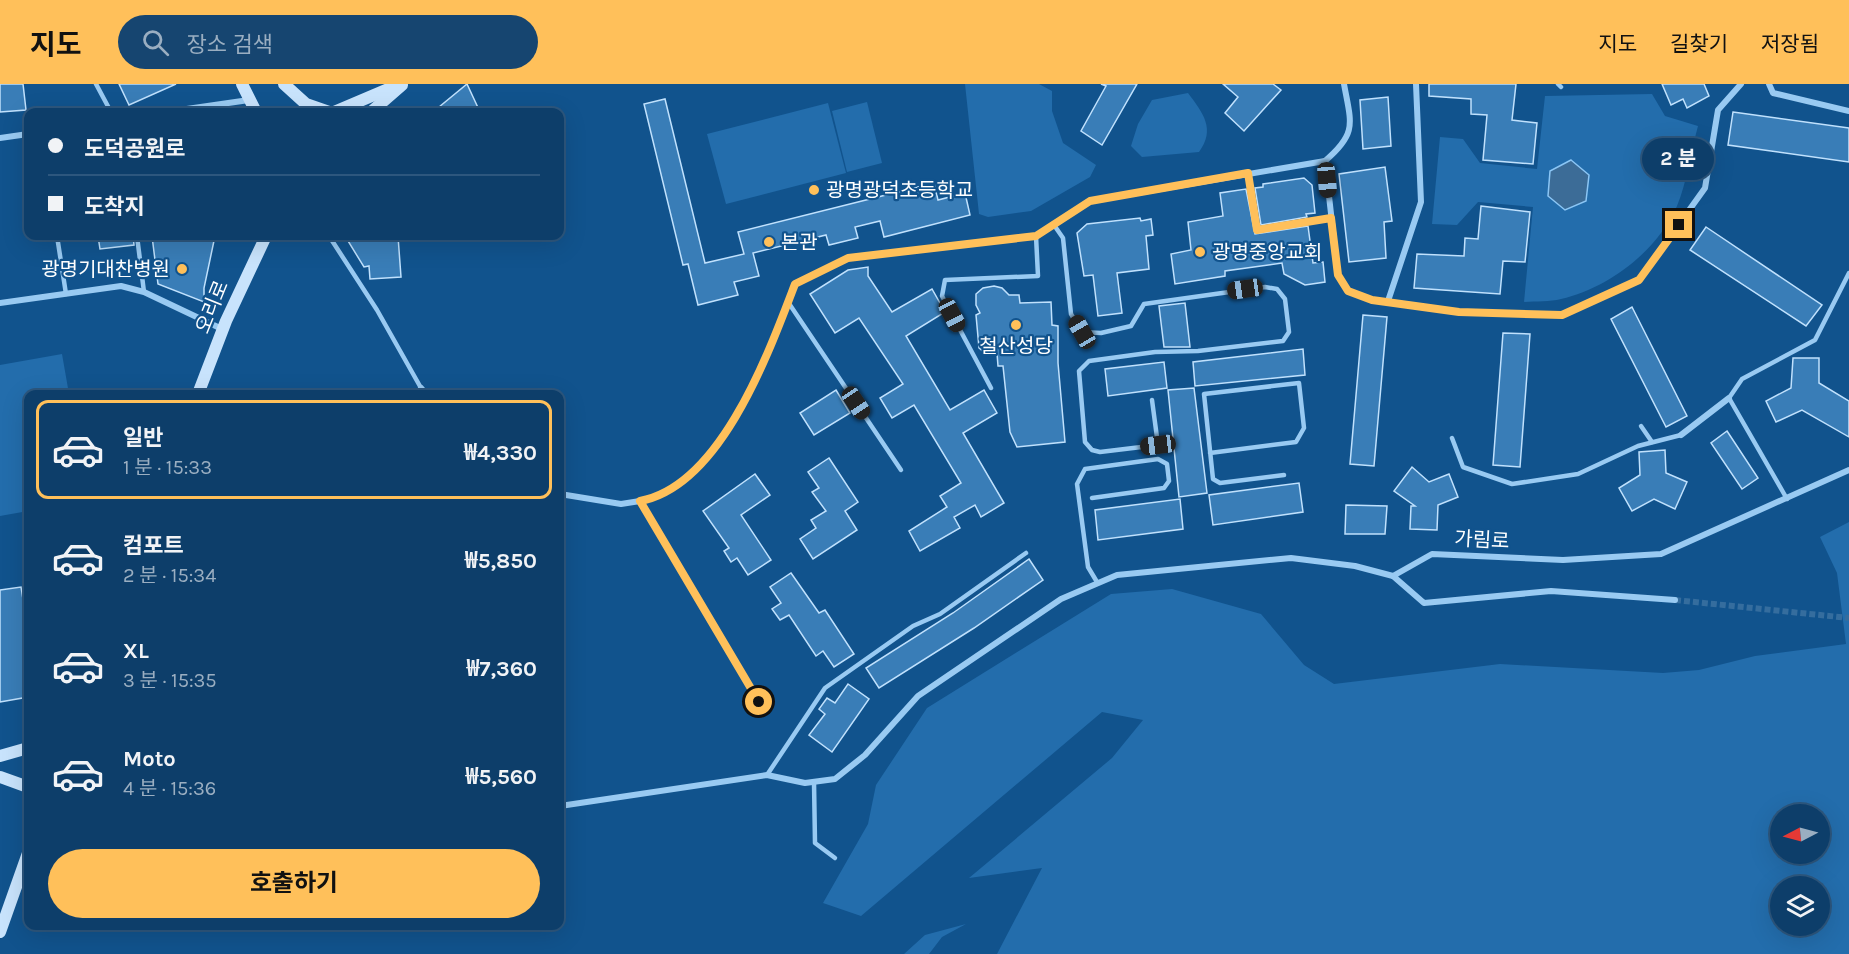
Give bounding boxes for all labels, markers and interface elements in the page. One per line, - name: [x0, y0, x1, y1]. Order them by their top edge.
- search box: [118, 15, 538, 69]
- icon: search: [139, 26, 172, 59]
- text: 지도: [30, 28, 82, 61]
- text: 장소 검색: [187, 32, 273, 58]
- text: 지도: [1598, 32, 1637, 56]
- text: 길찾기: [1670, 32, 1728, 56]
- text: 저장됨: [1761, 32, 1819, 56]
- text: 도덕공원로: [84, 136, 185, 162]
- callout: 2 분: [1643, 138, 1715, 180]
- text: 2 분: [1660, 147, 1696, 170]
- car: [1316, 161, 1338, 199]
- place label: 광명광덕초등학교: [826, 179, 973, 202]
- marker: 광명광덕초등학교: [807, 183, 821, 197]
- text: 도착지: [84, 194, 145, 220]
- route end: [1665, 211, 1692, 238]
- place label: 본관: [781, 231, 818, 254]
- marker: 본관: [762, 235, 776, 249]
- place label: 광명중앙교회: [1212, 241, 1322, 264]
- marker: 광명중앙교회: [1193, 245, 1207, 259]
- place label: 광명기대찬병원: [41, 258, 170, 281]
- marker: 광명기대찬병원: [175, 262, 189, 276]
- street label: 오리로: [191, 277, 233, 337]
- car: [1226, 278, 1264, 300]
- car: [936, 295, 968, 335]
- car: [1065, 312, 1099, 352]
- marker: 철산성당: [1009, 318, 1023, 332]
- place label: 철산성당: [979, 335, 1053, 358]
- car: [838, 383, 874, 423]
- icon: car: [51, 423, 105, 477]
- text: 일반: [123, 425, 163, 451]
- car: [1139, 434, 1177, 456]
- text: ₩4,330: [464, 440, 537, 466]
- text: 1 분 · 15:33: [123, 456, 212, 479]
- street label: 가림로: [1454, 527, 1510, 553]
- icon: car: [51, 531, 105, 585]
- text: 컴포트: [123, 533, 184, 559]
- text: ₩5,850: [465, 548, 537, 574]
- text: 2 분 · 15:34: [123, 564, 216, 587]
- text: XL: [123, 638, 149, 664]
- icon: car: [51, 639, 105, 693]
- text: ₩7,360: [467, 656, 537, 682]
- text: 3 분 · 15:35: [123, 669, 217, 692]
- route start: [745, 688, 772, 715]
- text: Moto: [123, 746, 176, 772]
- icon: car: [51, 747, 105, 801]
- text: ₩5,560: [466, 764, 537, 790]
- text: 4 분 · 15:36: [123, 777, 216, 800]
- north arrow: [1770, 804, 1830, 864]
- map controls: [1770, 804, 1830, 936]
- button: 호출하기: [48, 849, 540, 918]
- button: layers: [1770, 876, 1830, 936]

